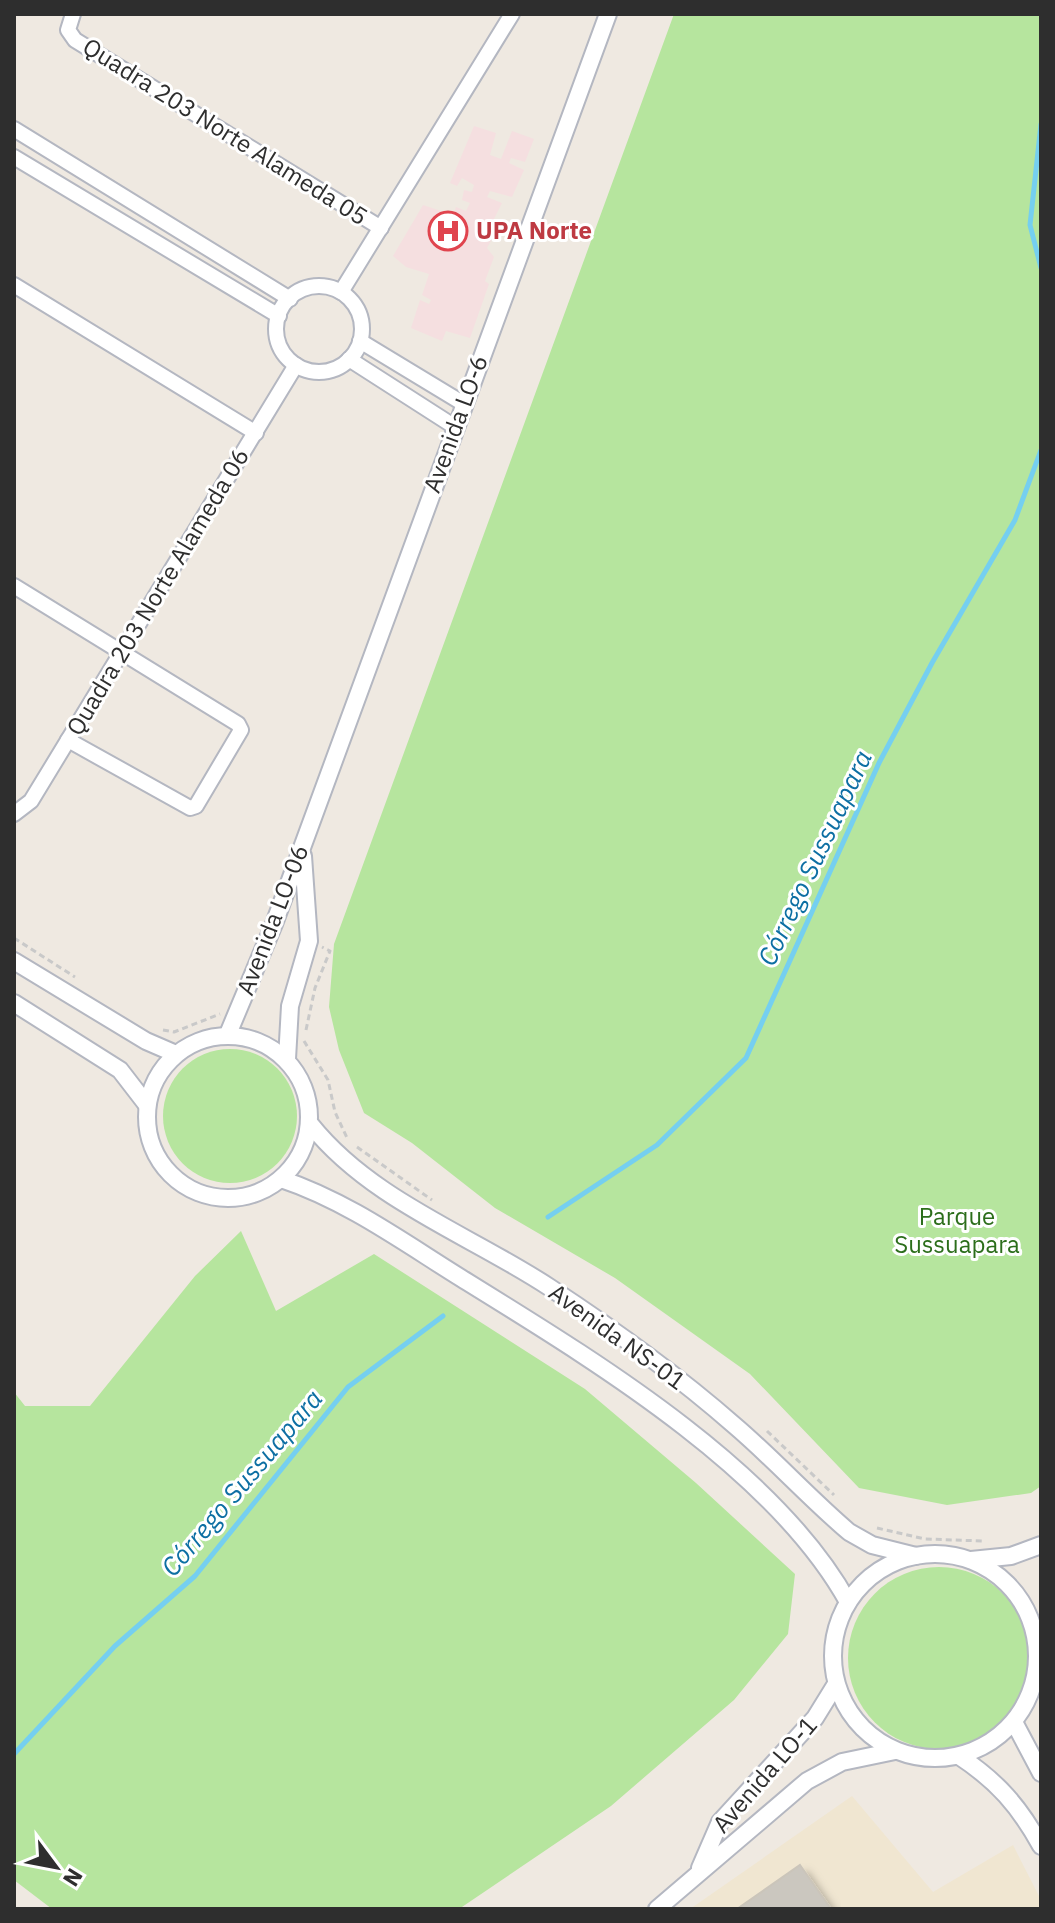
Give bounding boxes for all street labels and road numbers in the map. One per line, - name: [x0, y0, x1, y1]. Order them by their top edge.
- street label: Quadra 203 Norte Alameda 05: [77, 30, 374, 232]
- street label: Avenida LO-6: [415, 350, 495, 497]
- street label: Quadra 203 Norte Alameda 06: [58, 442, 256, 741]
- street label: Avenida LO-06: [229, 840, 315, 999]
- street label: Avenida NS-01: [543, 1276, 692, 1397]
- street label: Avenida LO-1: [705, 1709, 824, 1839]

